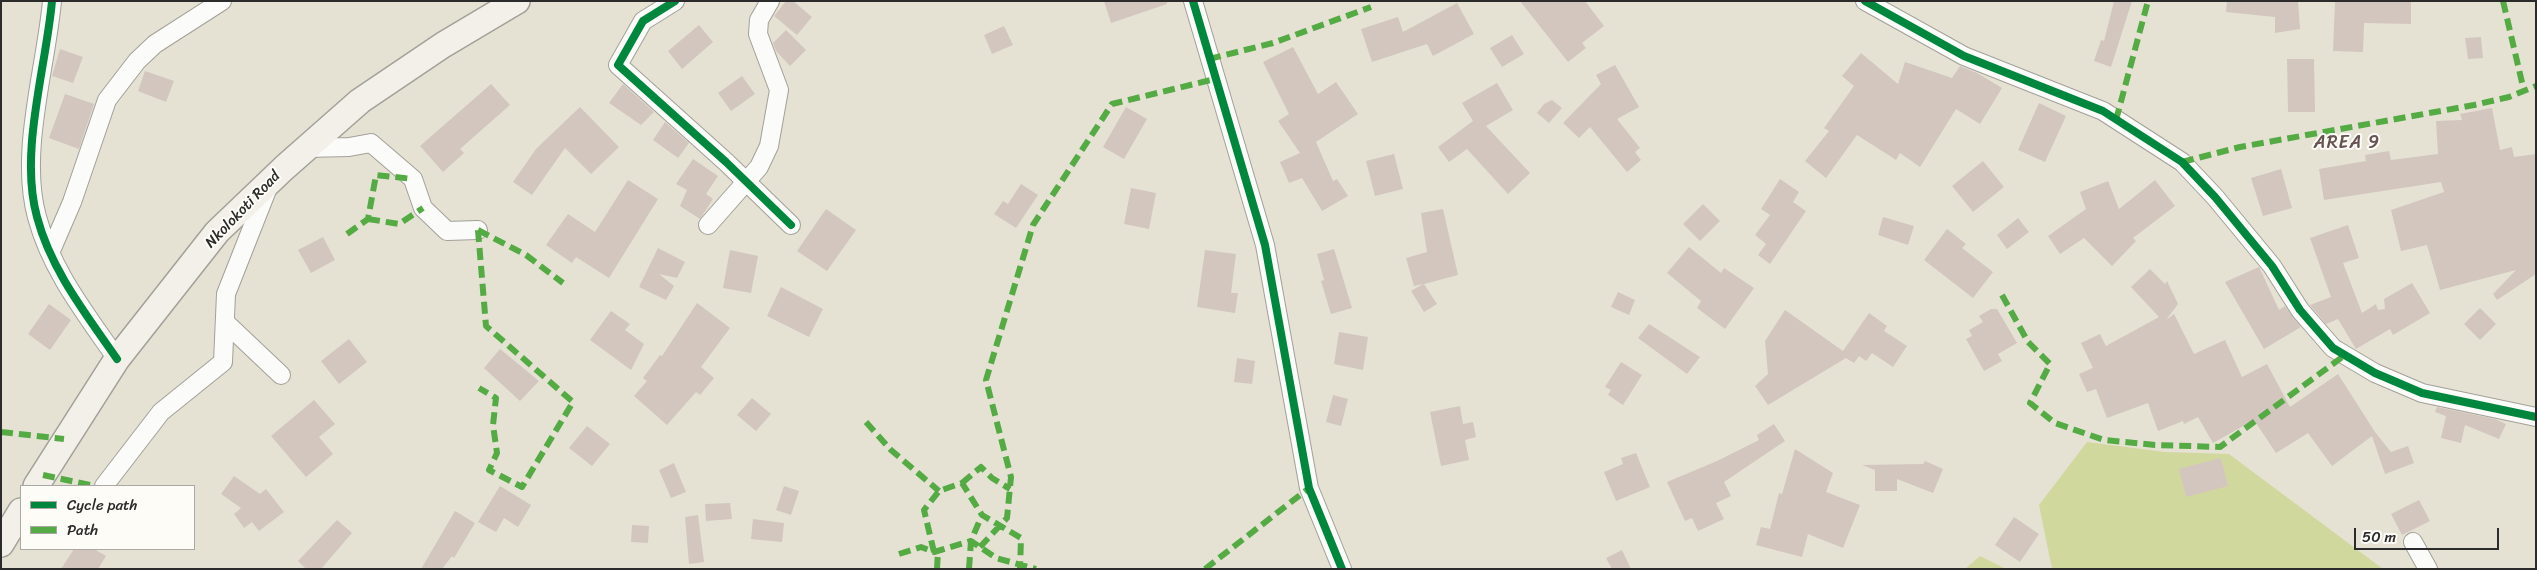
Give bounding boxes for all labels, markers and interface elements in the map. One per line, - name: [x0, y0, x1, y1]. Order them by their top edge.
- district label: AREA 9: [2313, 132, 2381, 154]
- street label: Nkolokoti Road: [202, 168, 284, 252]
- legend: [20, 485, 195, 550]
- text: Cycle path: [67, 492, 137, 518]
- text: Path: [67, 517, 98, 543]
- scale bar: [2357, 518, 2502, 550]
- text: 50 m: [2362, 524, 2396, 550]

